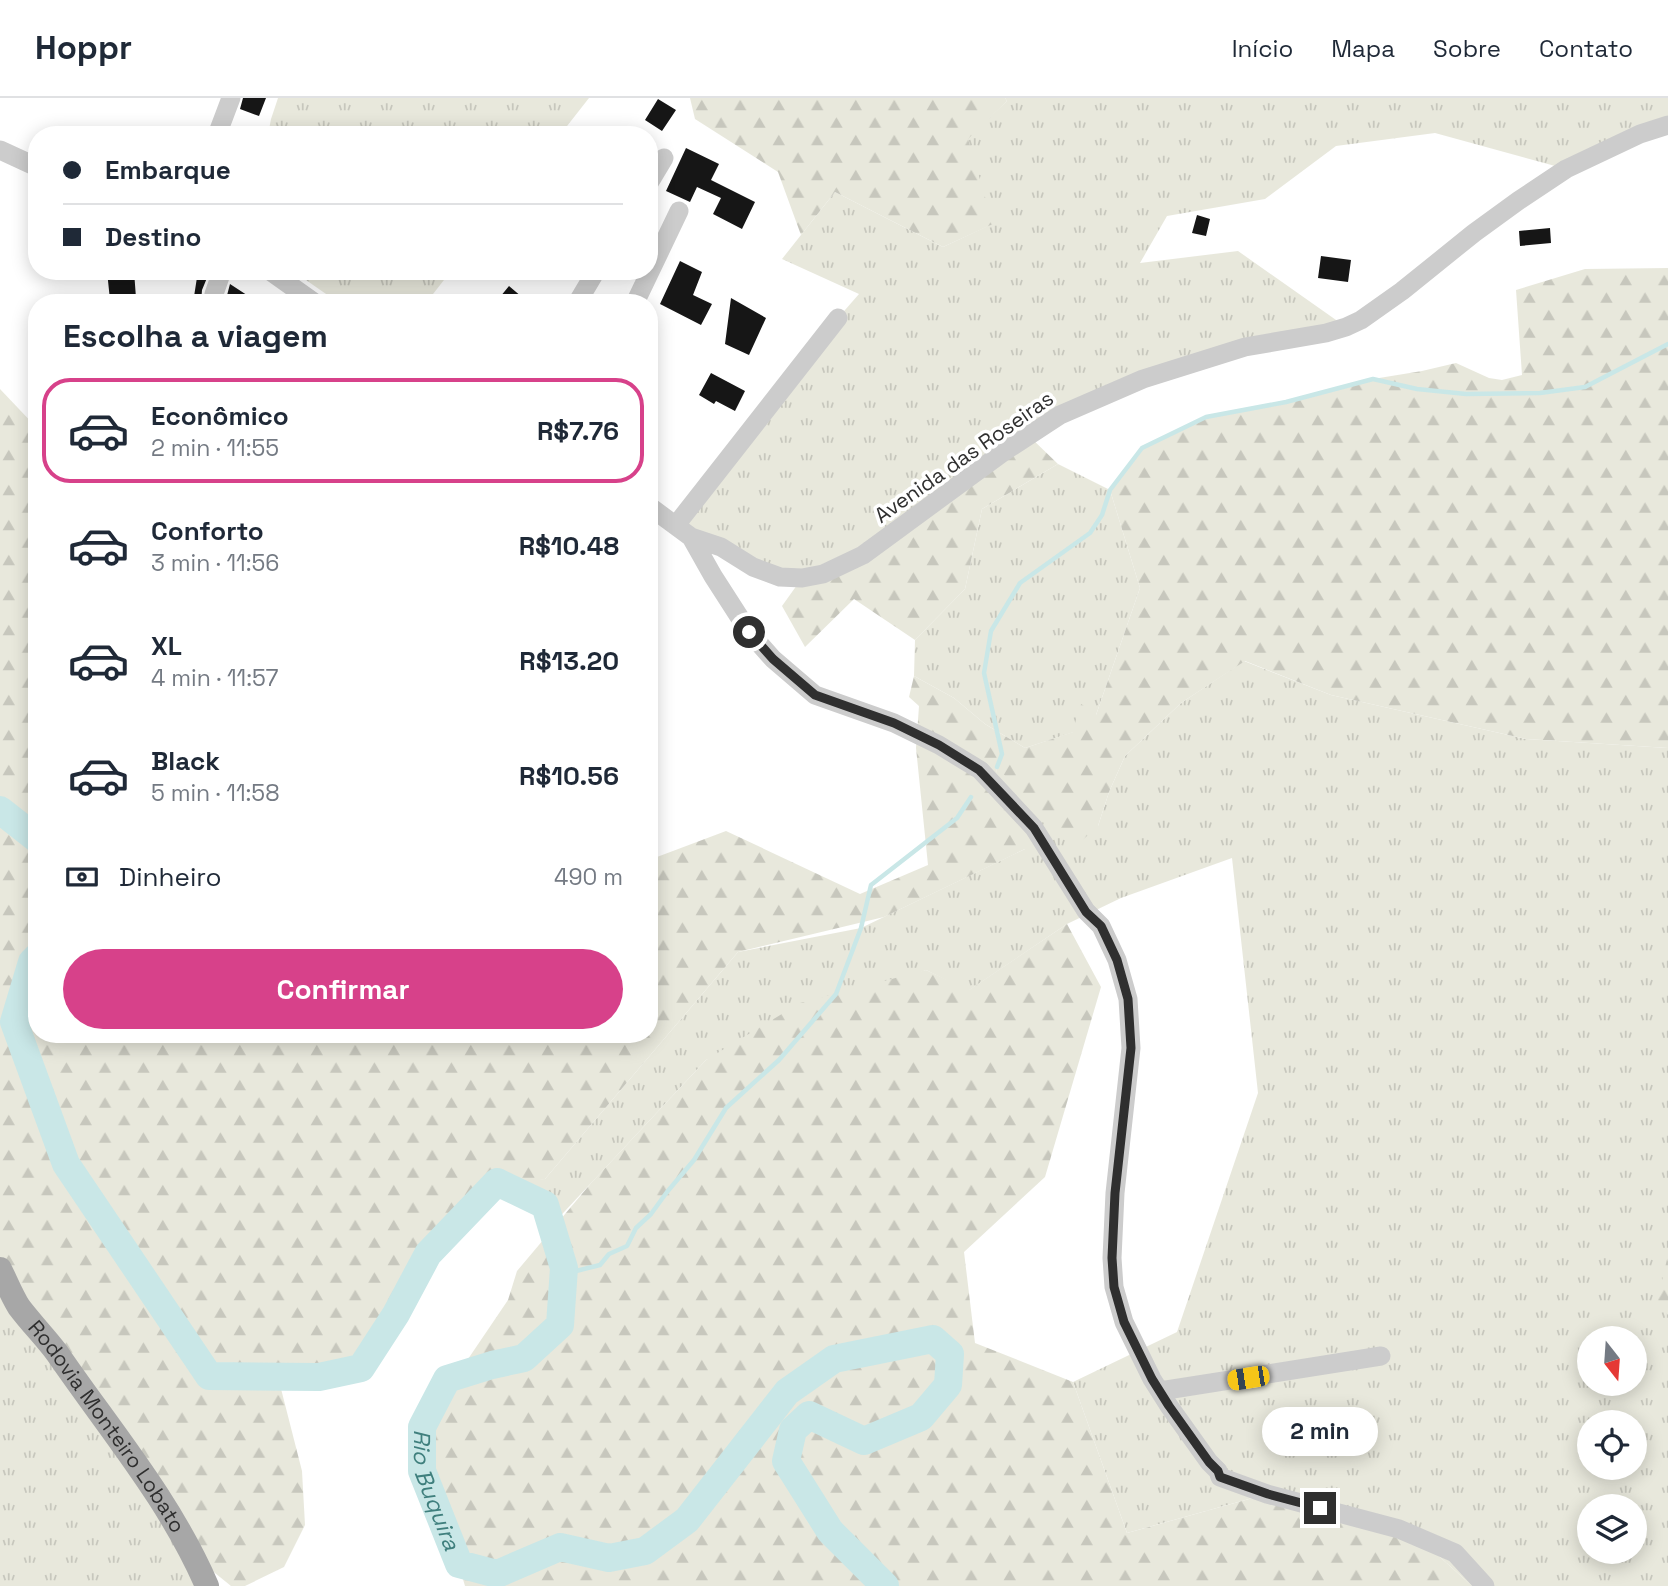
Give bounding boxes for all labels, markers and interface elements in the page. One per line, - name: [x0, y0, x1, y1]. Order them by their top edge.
- text: Hoppr: [35, 27, 132, 69]
- text: Início: [1232, 33, 1293, 64]
- text: Mapa: [1331, 33, 1395, 64]
- text: Sobre: [1433, 33, 1501, 64]
- text: Contato: [1539, 33, 1633, 64]
- text: Embarque: [105, 153, 231, 187]
- text: Destino: [105, 220, 201, 254]
- text: Escolha a viagem: [63, 316, 328, 356]
- street label: Avenida das Roseiras: [869, 385, 1059, 529]
- icon: car: [67, 399, 130, 462]
- text: Econômico: [151, 399, 289, 433]
- text: R$7.76: [537, 414, 619, 448]
- text: 2 min · 11:55: [151, 433, 279, 463]
- icon: car: [67, 514, 130, 577]
- text: Conforto: [151, 514, 264, 548]
- text: R$10.48: [519, 529, 619, 563]
- text: 3 min · 11:56: [151, 548, 279, 578]
- route start: [733, 616, 765, 648]
- icon: car: [67, 629, 130, 692]
- text: XL: [151, 629, 182, 663]
- text: R$13.20: [519, 644, 619, 678]
- text: 4 min · 11:57: [151, 663, 278, 693]
- icon: car: [67, 744, 130, 807]
- text: Black: [151, 744, 220, 778]
- text: R$10.56: [519, 759, 619, 793]
- text: 5 min · 11:58: [151, 778, 279, 808]
- icon: cash: [63, 858, 101, 896]
- text: Dinheiro: [119, 860, 222, 894]
- text: 490 m: [554, 862, 623, 892]
- button: Confirmar: [63, 949, 623, 1029]
- street label: Rodovia Monteiro Lobato: [23, 1314, 191, 1538]
- north arrow: [1577, 1326, 1647, 1396]
- map controls: [1577, 1326, 1647, 1564]
- car: [1226, 1364, 1271, 1392]
- callout: 2 min: [1262, 1406, 1378, 1456]
- button: locate: [1577, 1410, 1647, 1480]
- text: 2 min: [1290, 1416, 1350, 1446]
- water label: Rio Buquira: [407, 1429, 467, 1555]
- route end: [1304, 1492, 1336, 1524]
- button: layers: [1577, 1494, 1647, 1564]

